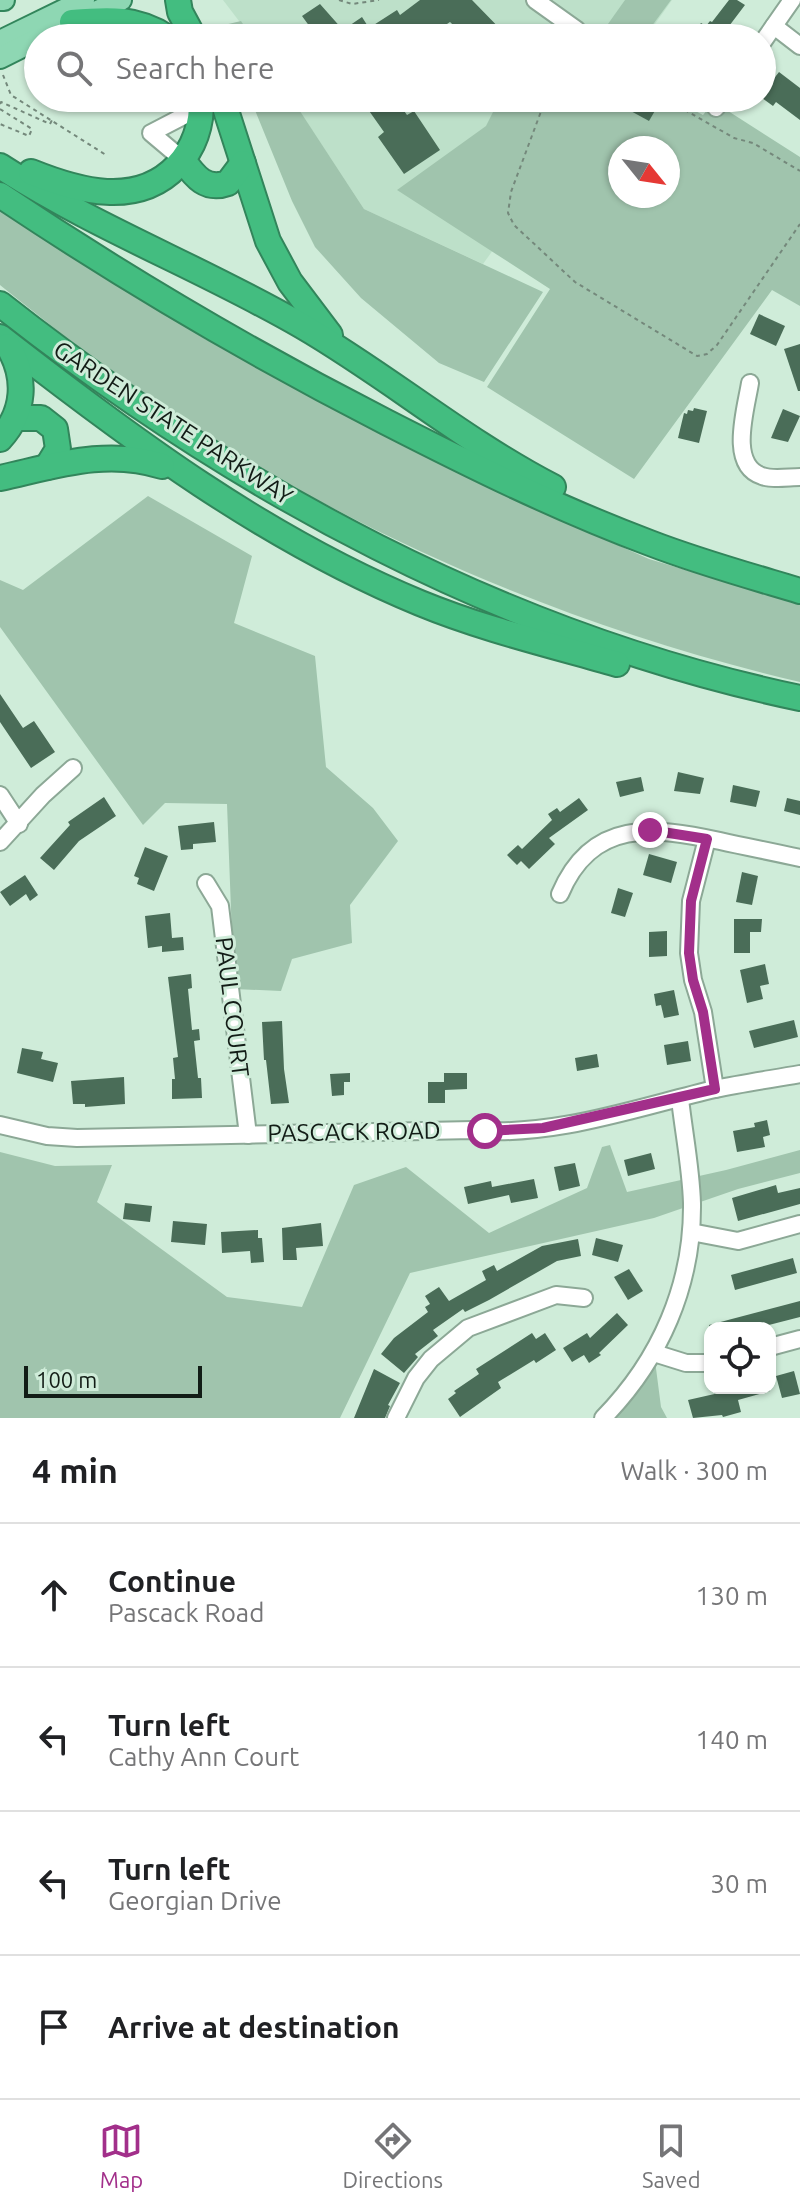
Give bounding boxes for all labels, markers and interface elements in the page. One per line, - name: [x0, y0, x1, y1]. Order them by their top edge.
- search box: [24, 24, 776, 112]
- icon: search: [52, 46, 96, 90]
- text: Search here: [116, 51, 275, 85]
- north arrow: [608, 136, 680, 208]
- street label: GARDEN STATE PARKWAY: [49, 335, 298, 510]
- route end: [632, 812, 668, 848]
- street label: PAUL COURT: [211, 935, 254, 1078]
- route start: [467, 1113, 503, 1149]
- street label: PASCACK ROAD: [267, 1116, 441, 1147]
- map controls: [704, 1322, 776, 1394]
- button: locate: [704, 1322, 776, 1394]
- scale bar: [24, 1362, 202, 1398]
- text: 100 m: [36, 1367, 97, 1392]
- text: 4 min: [32, 1451, 118, 1489]
- text: Walk · 300 m: [620, 1456, 768, 1485]
- text: Continue: [108, 1564, 236, 1598]
- icon: ahead: [32, 1573, 76, 1617]
- text: 130 m: [696, 1581, 768, 1610]
- text: Pascack Road: [108, 1598, 264, 1627]
- text: Turn left: [108, 1708, 230, 1742]
- icon: left: [32, 1717, 76, 1761]
- text: 140 m: [696, 1725, 768, 1754]
- text: Cathy Ann Court: [108, 1742, 299, 1771]
- text: Turn left: [108, 1852, 230, 1886]
- icon: left: [32, 1861, 76, 1905]
- text: 30 m: [710, 1869, 768, 1898]
- text: Georgian Drive: [108, 1886, 282, 1915]
- icon: arrive: [32, 2005, 76, 2049]
- text: Arrive at destination: [108, 2010, 400, 2044]
- tab: Map: [99, 2119, 143, 2192]
- tab: Directions: [342, 2119, 443, 2192]
- tab: Saved: [642, 2119, 701, 2192]

